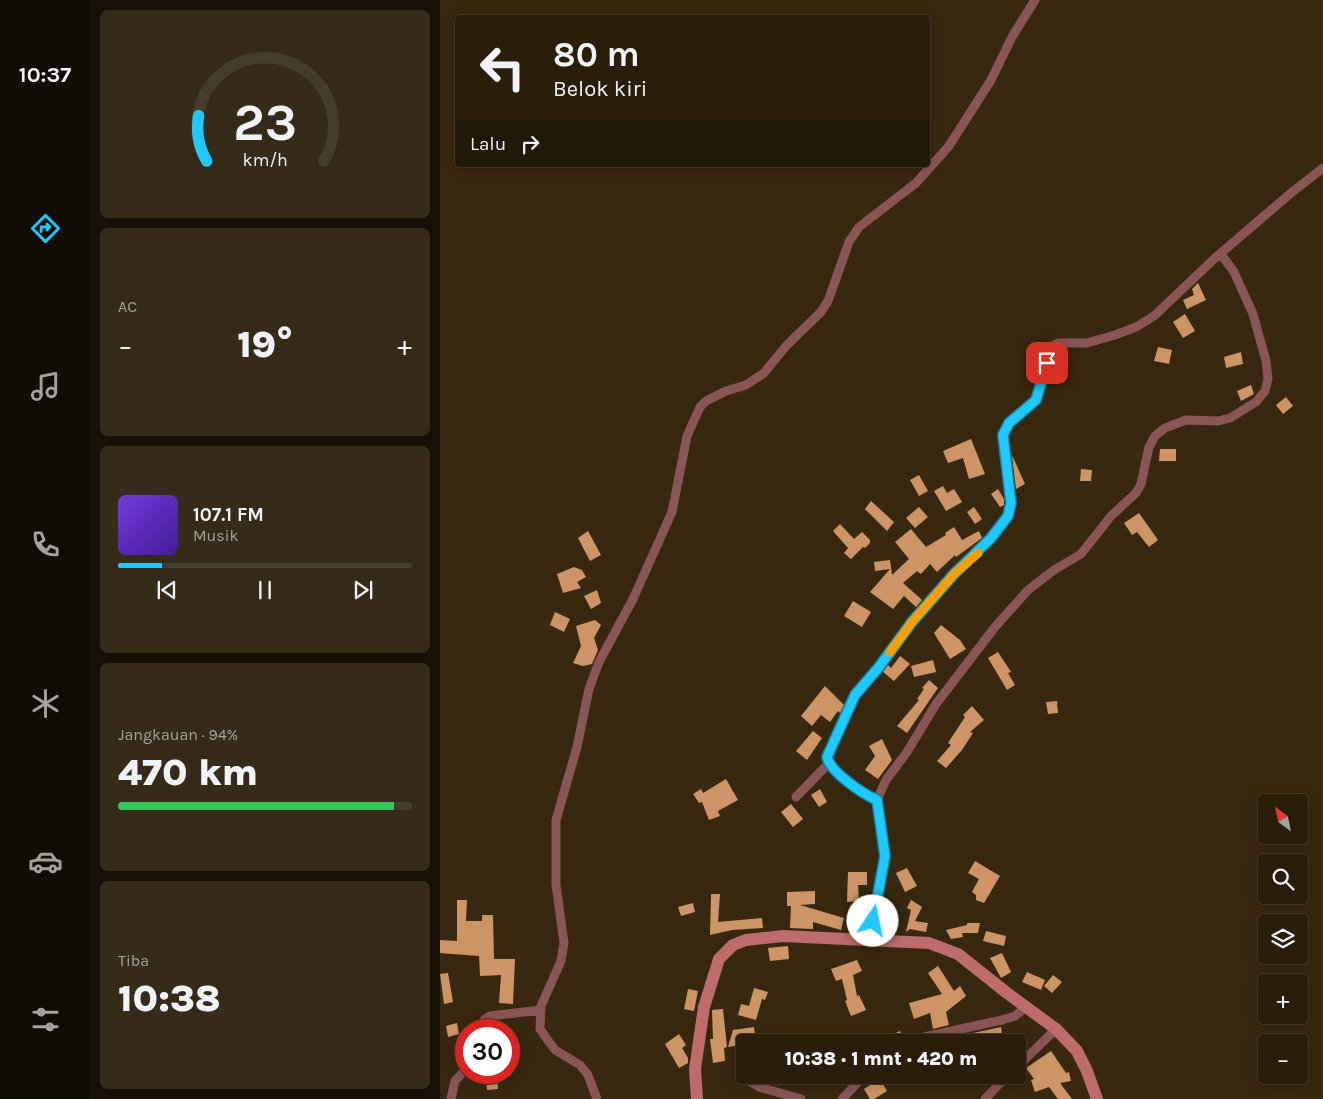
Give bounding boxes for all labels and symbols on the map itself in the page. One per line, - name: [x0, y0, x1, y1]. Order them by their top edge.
- pin: [1026, 342, 1068, 384]
- north arrow: [1258, 794, 1308, 844]
- position arrow: [846, 894, 898, 946]
- speed limit sign: 30: [455, 1019, 520, 1084]

